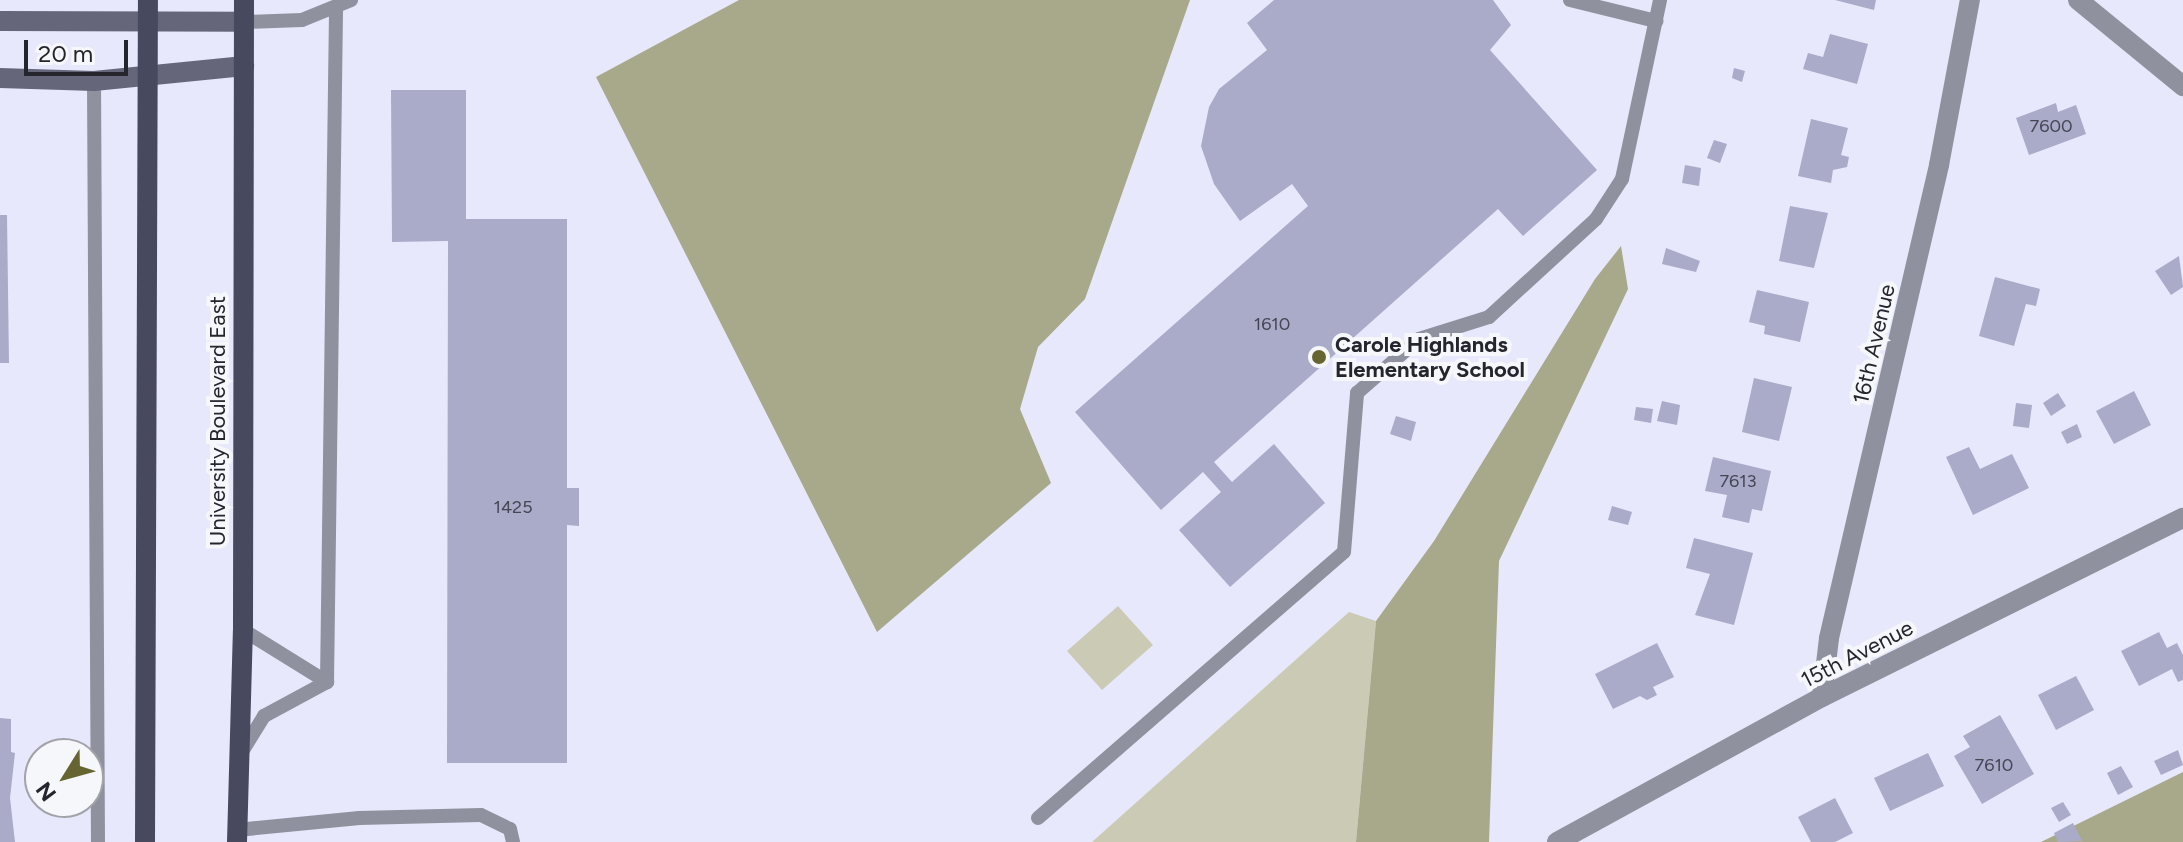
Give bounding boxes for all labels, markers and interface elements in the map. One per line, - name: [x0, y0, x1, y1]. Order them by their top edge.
- scale bar: [28, 24, 132, 74]
- text: 20 m: [38, 39, 93, 68]
- house number: 7600: [2030, 115, 2072, 137]
- street label: 16th Avenue: [1847, 282, 1901, 406]
- street label: University Boulevard East: [205, 296, 231, 546]
- house number: 1610: [1254, 313, 1290, 335]
- place label: Carole Highlands Elementary School: [1335, 331, 1525, 382]
- marker: Carole Highlands Elementary School: [1310, 348, 1328, 366]
- house number: 7613: [1719, 470, 1757, 492]
- house number: 1425: [493, 496, 533, 518]
- street label: 15th Avenue: [1797, 615, 1917, 693]
- north arrow: [24, 738, 104, 818]
- house number: 7610: [1975, 754, 2013, 776]
- text: N: [30, 777, 62, 806]

